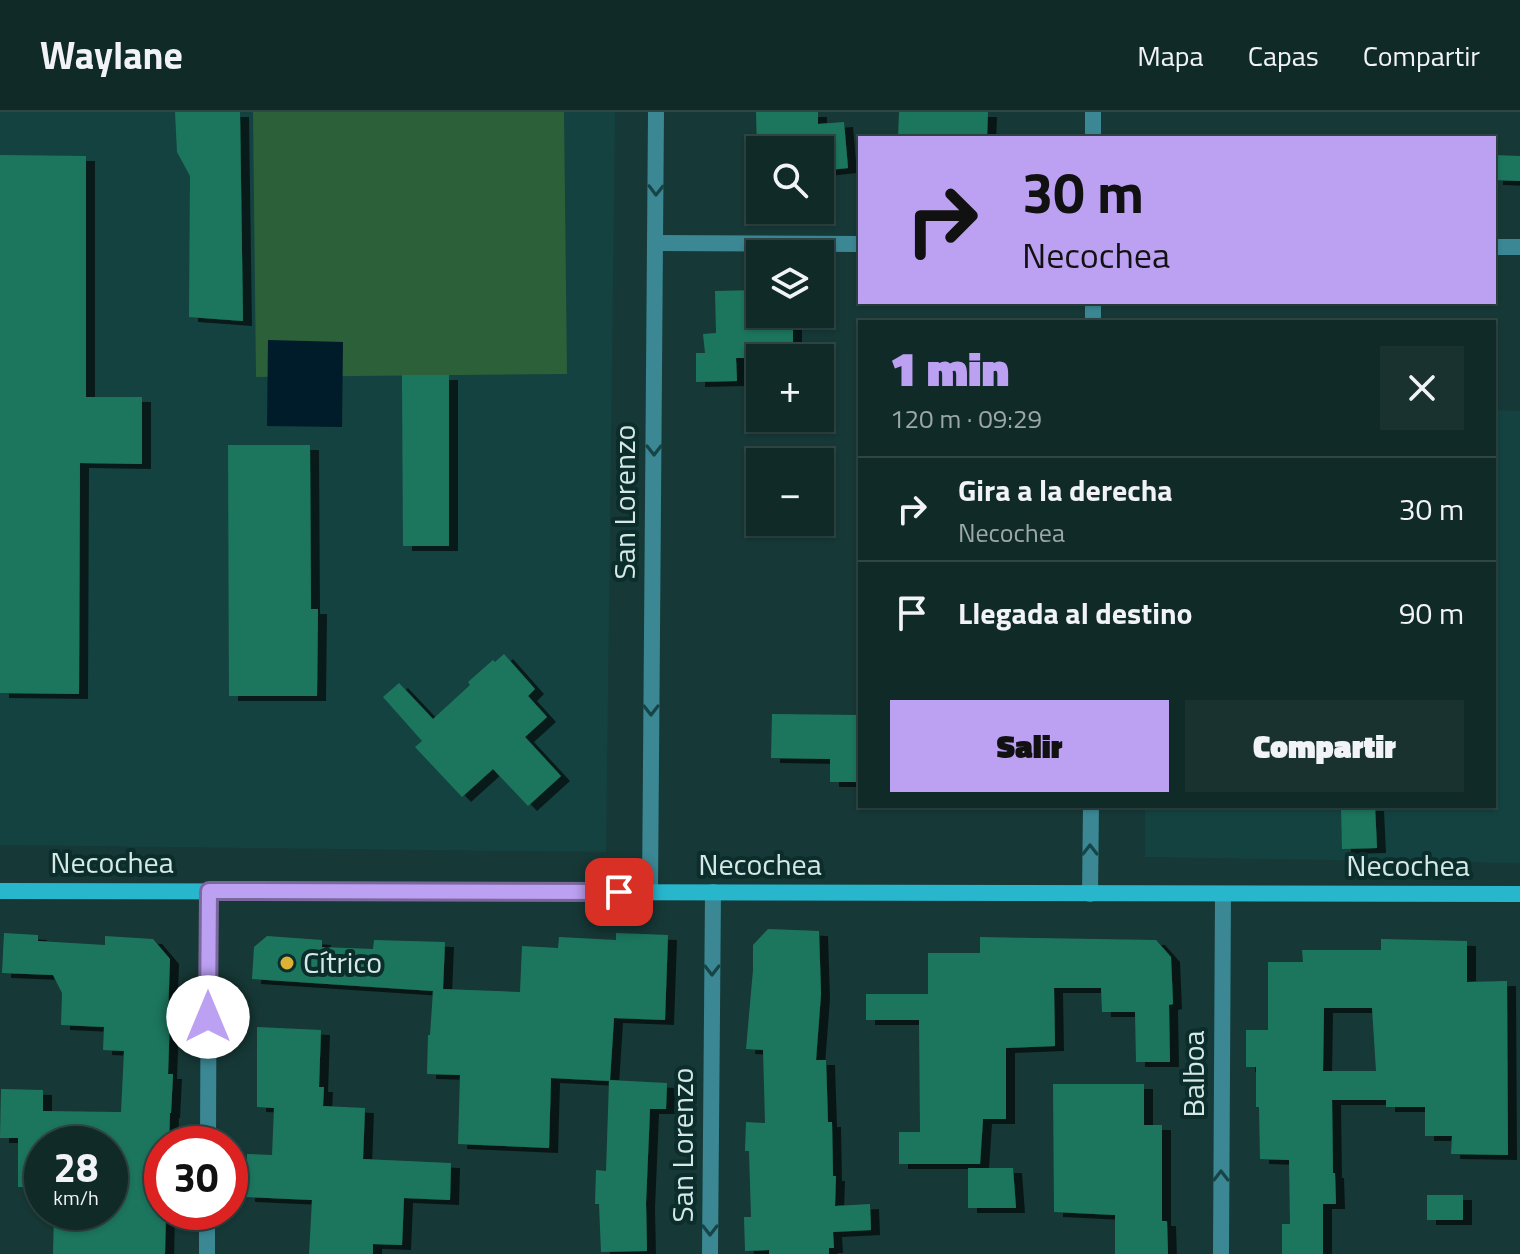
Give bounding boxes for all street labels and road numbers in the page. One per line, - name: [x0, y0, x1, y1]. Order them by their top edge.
- street label: San Lorenzo: [601, 425, 647, 579]
- street label: Necochea: [50, 839, 174, 885]
- street label: Necochea: [698, 841, 822, 887]
- street label: Necochea: [1346, 842, 1470, 888]
- street label: Balboa: [1170, 1030, 1216, 1118]
- street label: San Lorenzo: [659, 1068, 705, 1222]

